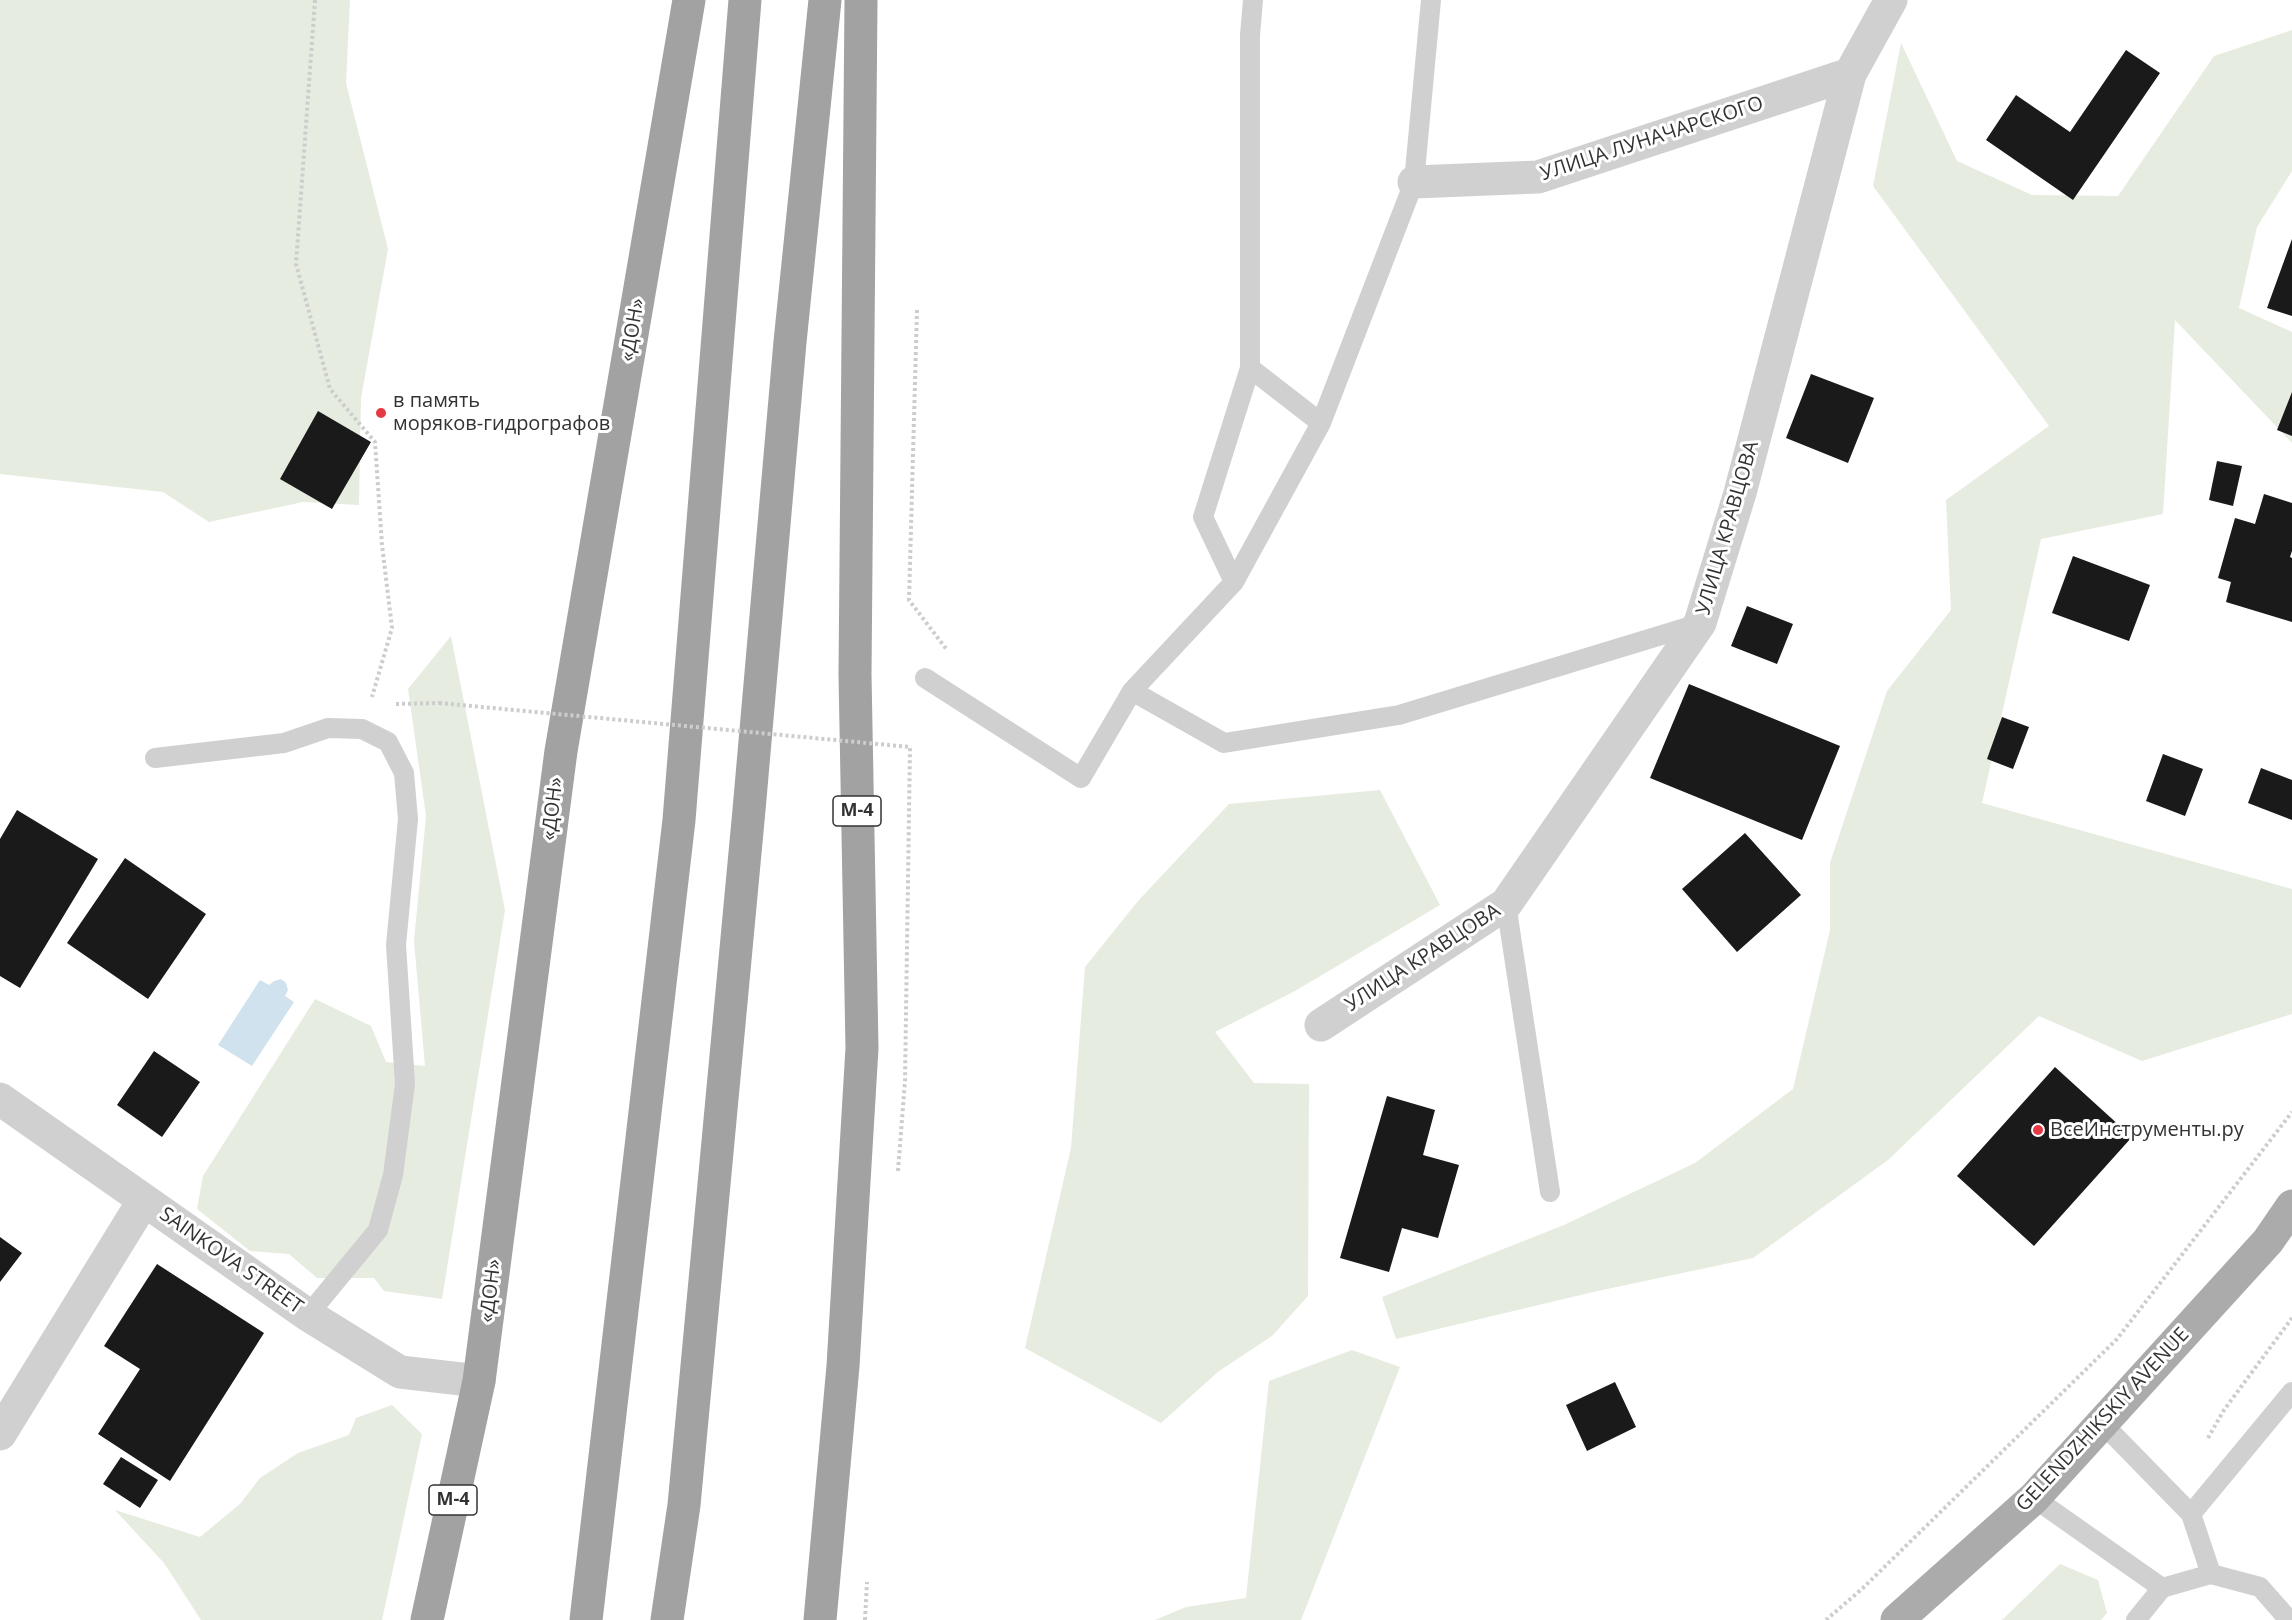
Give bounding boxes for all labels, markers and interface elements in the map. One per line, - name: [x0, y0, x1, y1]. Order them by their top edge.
- street label: УЛИЦА ЛУНАЧАРСКОГО: [1538, 92, 1766, 186]
- street label: «ДОН»: [616, 296, 650, 364]
- place label: в память моряков-гидрографов: [393, 389, 610, 436]
- marker: в память моряков-гидрографов: [374, 406, 388, 420]
- street label: УЛИЦА КРАВЦОВА: [1692, 438, 1764, 618]
- street label: «ДОН»: [537, 776, 569, 842]
- road number: М-4: [833, 796, 881, 826]
- street label: УЛИЦА КРАВЦОВА: [1341, 899, 1505, 1017]
- place label: ВсеИнструменты.ру: [2050, 1118, 2244, 1142]
- marker: ВсеИнструменты.ру: [2031, 1123, 2045, 1137]
- street label: SAINKOVA STREET: [155, 1203, 307, 1319]
- street label: «ДОН»: [475, 1258, 507, 1324]
- street label: GELENDZHIKSKIY AVENUE: [2012, 1323, 2194, 1517]
- road number: М-4: [429, 1485, 477, 1515]

